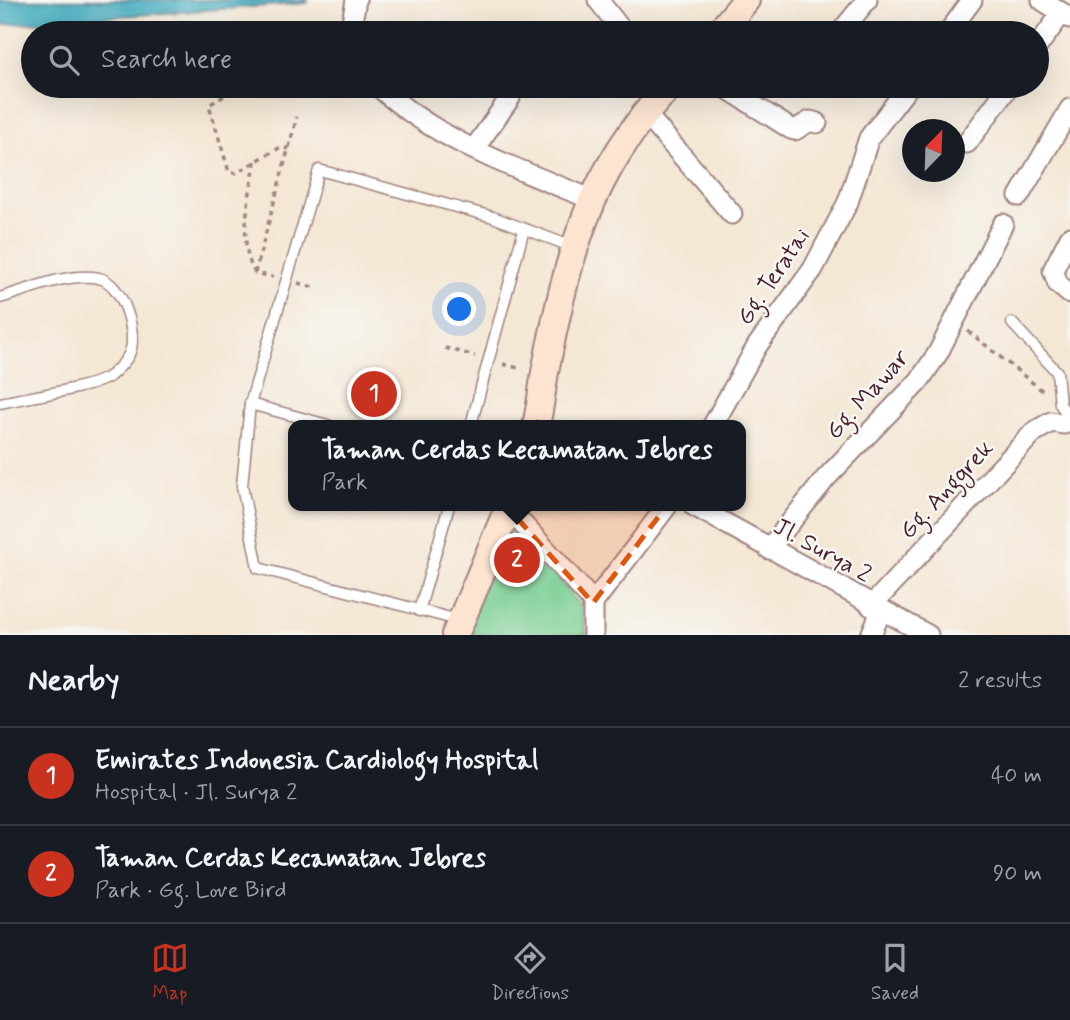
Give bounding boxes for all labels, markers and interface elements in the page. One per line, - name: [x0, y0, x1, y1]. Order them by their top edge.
- search box: [21, 21, 1049, 98]
- icon: search: [45, 41, 83, 79]
- text: Search here: [101, 43, 232, 77]
- north arrow: [902, 119, 965, 182]
- street label: Gg. Teratai: [730, 222, 820, 333]
- your location: [442, 292, 476, 326]
- street label: Gg. Mawar: [820, 343, 919, 448]
- pin: 1: [351, 368, 397, 420]
- popup: [288, 420, 746, 511]
- text: Taman Cerdas Kecamatan Jebres: [322, 434, 712, 468]
- street label: Gg. Anggrek: [893, 434, 1003, 548]
- text: Park: [322, 468, 367, 498]
- street label: Jl. Surya 2: [768, 511, 877, 591]
- pin: 2: [494, 534, 540, 586]
- text: Nearby: [28, 661, 119, 700]
- text: 2 results: [958, 666, 1042, 696]
- text: Emirates Indonesia Cardiology Hospital: [95, 744, 538, 778]
- text: 1: [46, 761, 56, 791]
- text: 40 m: [991, 761, 1042, 791]
- text: Hospital · Jl. Surya 2: [95, 778, 297, 808]
- text: Taman Cerdas Kecamatan Jebres: [95, 842, 486, 876]
- text: 2: [45, 859, 57, 889]
- text: 90 m: [993, 859, 1042, 889]
- text: Park · Gg. Love Bird: [95, 876, 287, 906]
- tab: Map: [151, 939, 189, 1006]
- tab: Directions: [491, 939, 569, 1006]
- tab: Saved: [871, 939, 919, 1006]

